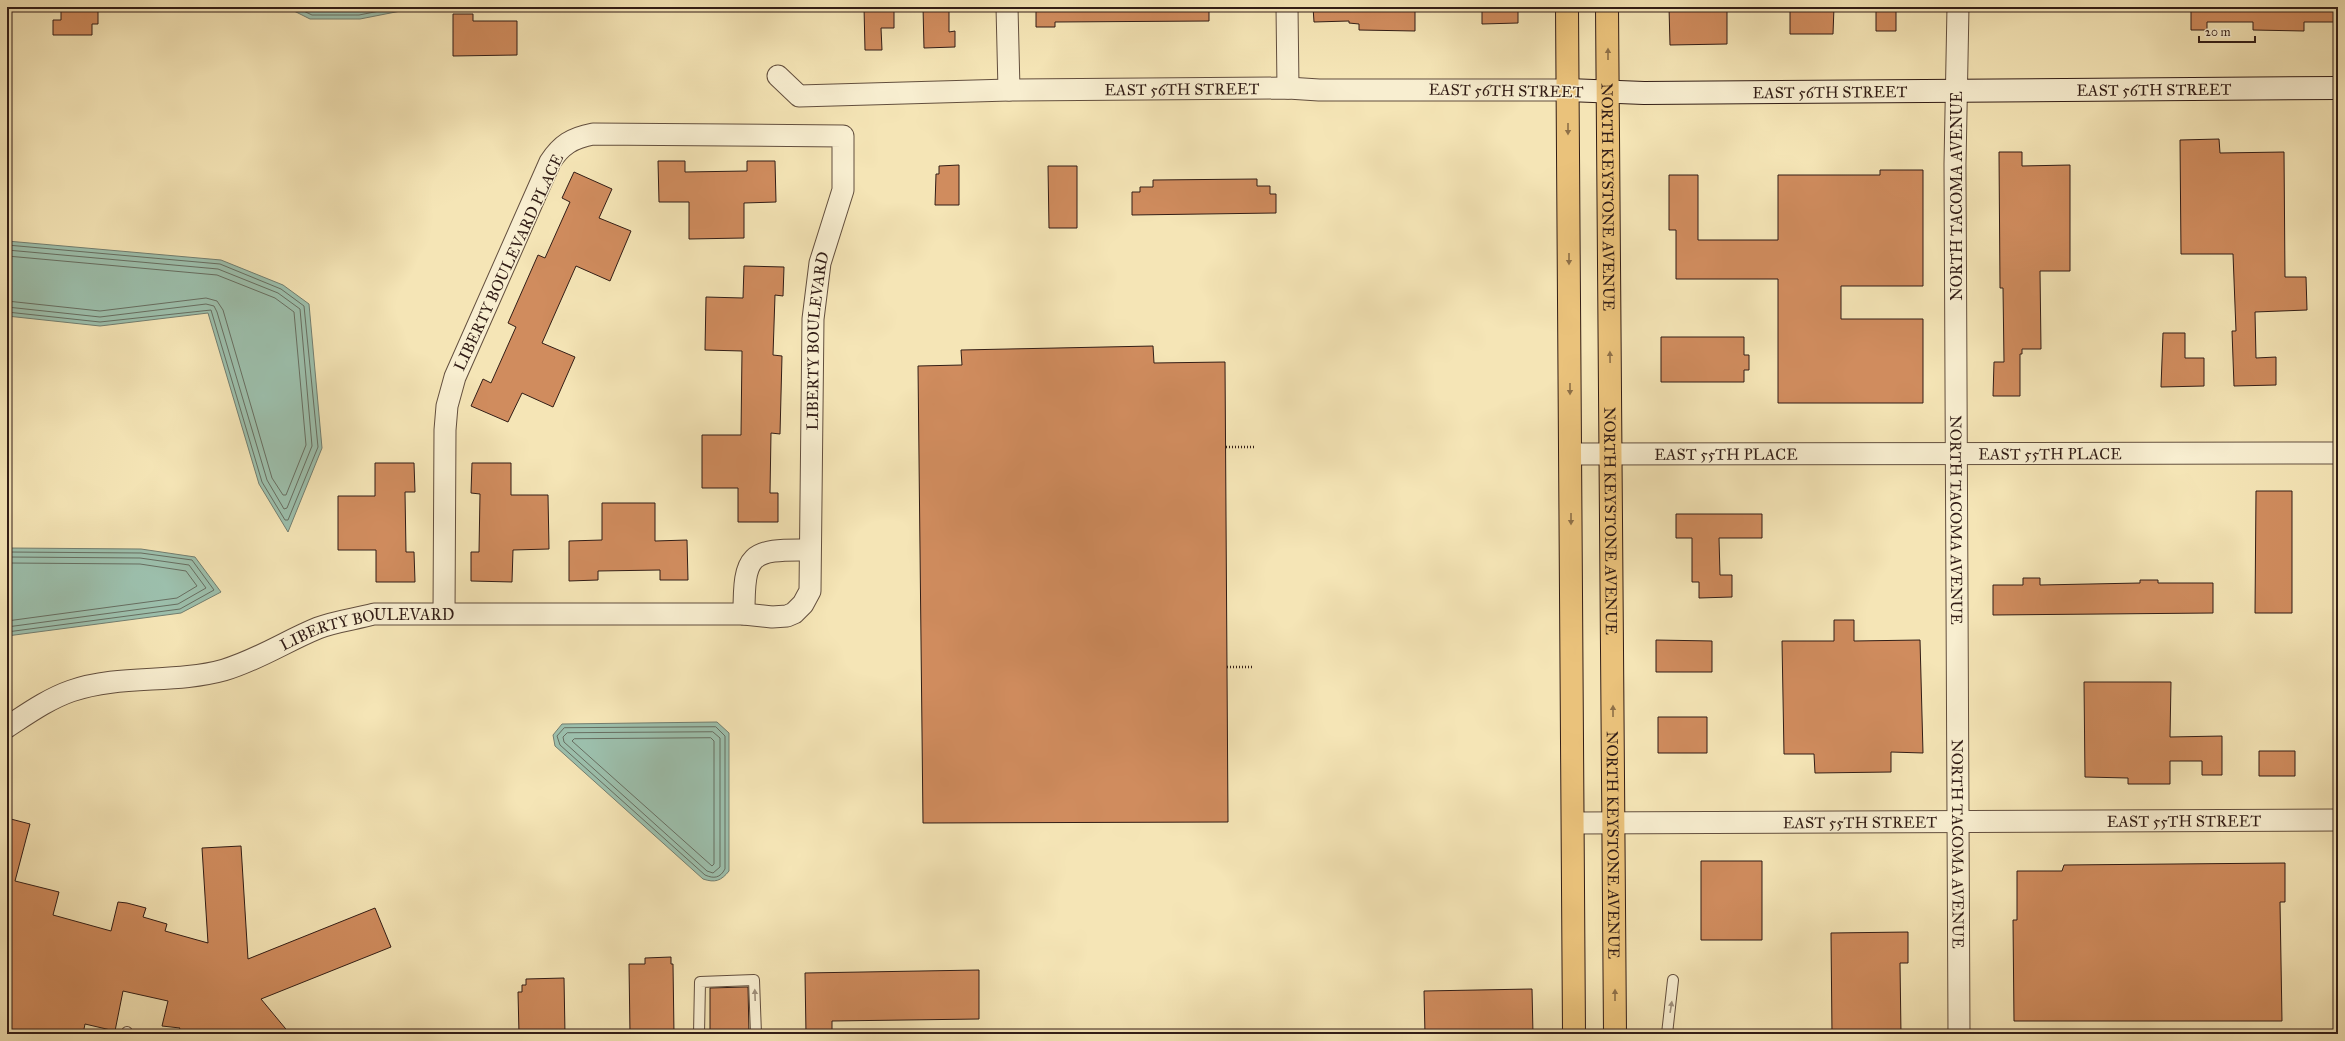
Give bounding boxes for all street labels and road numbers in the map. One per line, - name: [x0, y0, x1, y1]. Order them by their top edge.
- street label: EAST 56TH STREET: [1104, 79, 1260, 99]
- street label: EAST 56TH STREET: [1428, 80, 1584, 101]
- street label: EAST 56TH STREET: [2076, 80, 2232, 100]
- street label: EAST 56TH STREET: [1752, 82, 1908, 102]
- street label: NORTH KEYSTONE AVENUE: [1598, 83, 1618, 311]
- street label: NORTH TACOMA AVENUE: [1947, 91, 1966, 301]
- street label: LIBERTY BOULEVARD PLACE: [450, 151, 567, 374]
- street label: LIBERTY BOULEVARD: [803, 249, 833, 430]
- street label: NORTH KEYSTONE AVENUE: [1600, 407, 1621, 635]
- street label: NORTH TACOMA AVENUE: [1946, 415, 1966, 625]
- street label: EAST 55TH PLACE: [1978, 444, 2122, 463]
- street label: EAST 55TH PLACE: [1654, 445, 1798, 464]
- street label: LIBERTY BOULEVARD: [277, 605, 454, 655]
- street label: NORTH KEYSTONE AVENUE: [1603, 731, 1623, 959]
- street label: NORTH TACOMA AVENUE: [1948, 739, 1968, 949]
- street label: EAST 55TH STREET: [2107, 811, 2261, 831]
- street label: EAST 55TH STREET: [1783, 813, 1937, 832]

